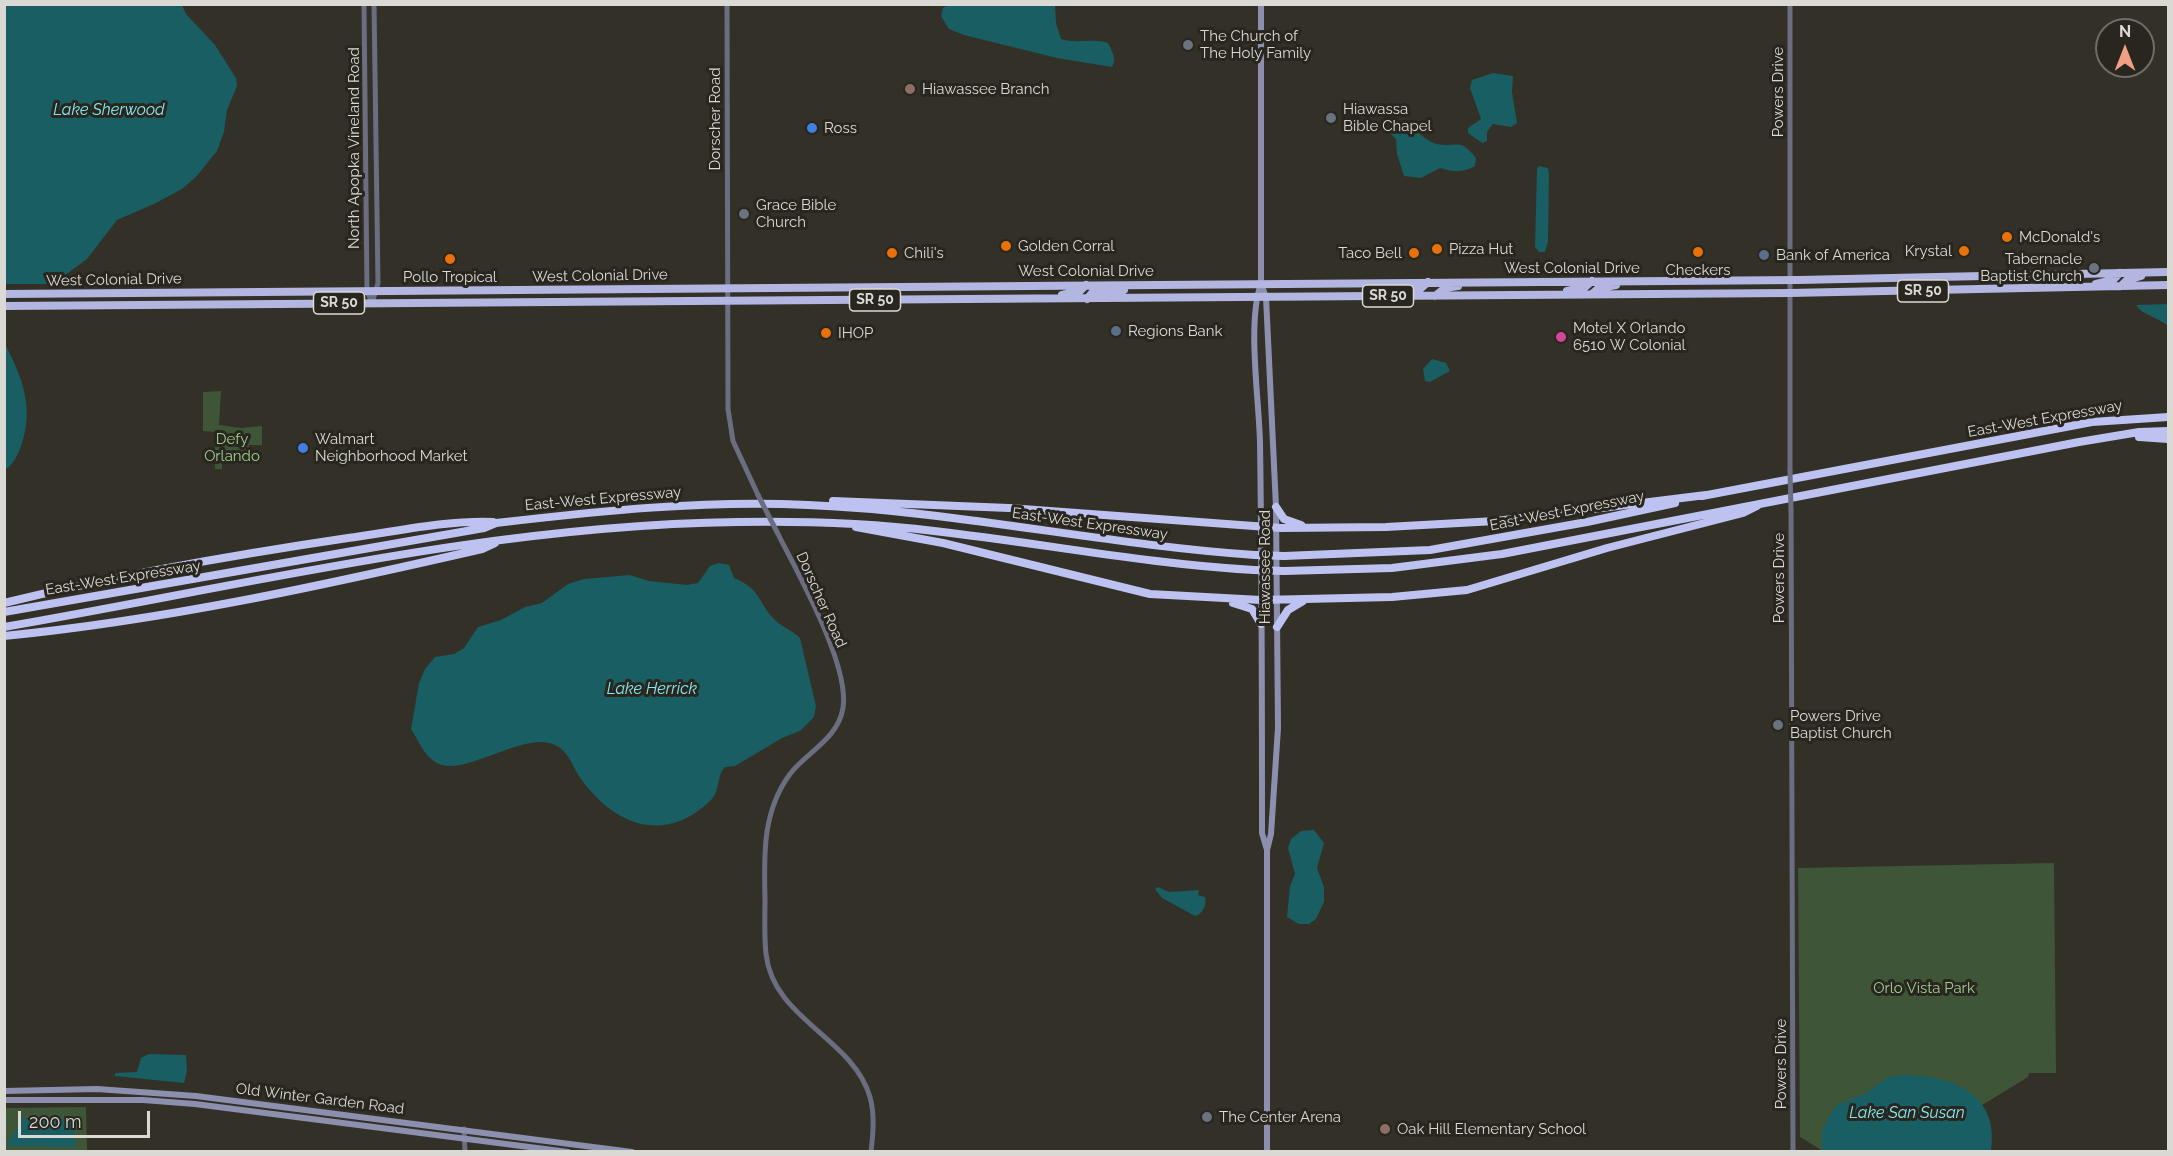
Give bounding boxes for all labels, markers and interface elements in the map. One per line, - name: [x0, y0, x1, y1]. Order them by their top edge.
- north arrow: [2095, 18, 2155, 78]
- text: N: [2119, 22, 2131, 41]
- place label: The Church of The Holy Family: [1200, 27, 1311, 62]
- marker: The Church of The Holy Family: [1181, 38, 1195, 52]
- street label: North Apopka Vineland Road: [345, 47, 363, 249]
- street label: Powers Drive: [1769, 47, 1787, 137]
- street label: Dorscher Road: [706, 67, 724, 171]
- place label: Hiawassee Branch: [922, 80, 1049, 98]
- marker: Hiawassee Branch: [903, 82, 917, 96]
- water label: Lake Sherwood: [53, 100, 165, 120]
- place label: Hiawassa Bible Chapel: [1343, 100, 1432, 135]
- marker: Hiawassa Bible Chapel: [1324, 111, 1338, 125]
- place label: Ross: [824, 119, 857, 137]
- marker: Ross: [805, 121, 819, 135]
- place label: Grace Bible Church: [756, 196, 836, 231]
- marker: Grace Bible Church: [737, 207, 751, 221]
- place label: McDonald's: [2019, 228, 2100, 246]
- marker: McDonald's: [2000, 230, 2014, 244]
- place label: Golden Corral: [1018, 237, 1114, 255]
- marker: Golden Corral: [999, 239, 1013, 253]
- place label: Pizza Hut: [1449, 240, 1513, 258]
- marker: Pizza Hut: [1430, 242, 1444, 256]
- place label: Krystal: [1905, 242, 1952, 260]
- place label: Chili's: [904, 244, 944, 262]
- place label: Taco Bell: [1338, 244, 1402, 262]
- marker: Krystal: [1957, 244, 1971, 258]
- marker: Checkers: [1691, 245, 1705, 259]
- marker: Chili's: [885, 246, 899, 260]
- marker: Taco Bell: [1407, 246, 1421, 260]
- place label: Bank of America: [1776, 246, 1890, 264]
- marker: Bank of America: [1757, 248, 1771, 262]
- place label: Tabernacle Baptist Church: [1980, 250, 2082, 285]
- marker: Pollo Tropical: [443, 252, 457, 266]
- street label: West Colonial Drive: [1504, 259, 1640, 277]
- place label: Checkers: [1666, 261, 1730, 279]
- marker: Tabernacle Baptist Church: [2087, 261, 2101, 275]
- street label: West Colonial Drive: [1018, 262, 1154, 280]
- street label: West Colonial Drive: [532, 266, 668, 286]
- place label: Pollo Tropical: [403, 268, 497, 286]
- street label: West Colonial Drive: [46, 270, 182, 290]
- road number: SR 50: [1898, 280, 1948, 302]
- road number: SR 50: [1362, 285, 1414, 307]
- road number: SR 50: [850, 289, 900, 311]
- road number: SR 50: [314, 292, 364, 314]
- place label: Motel X Orlando 6510 W Colonial: [1573, 319, 1686, 354]
- place label: Regions Bank: [1128, 322, 1222, 340]
- place label: IHOP: [838, 324, 873, 342]
- marker: Regions Bank: [1109, 324, 1123, 338]
- marker: IHOP: [819, 326, 833, 340]
- marker: Motel X Orlando 6510 W Colonial: [1554, 330, 1568, 344]
- street label: East-West Expressway: [1966, 397, 2124, 441]
- park label: Defy Orlando: [204, 430, 260, 465]
- place label: Walmart Neighborhood Market: [315, 430, 468, 465]
- marker: Walmart Neighborhood Market: [296, 441, 310, 455]
- street label: East-West Expressway: [524, 483, 682, 515]
- street label: East-West Expressway: [1488, 487, 1646, 535]
- street label: East-West Expressway: [1011, 504, 1169, 544]
- street label: Hiawassee Road: [1256, 510, 1274, 624]
- street label: Powers Drive: [1770, 533, 1788, 623]
- street label: Dorscher Road: [792, 549, 850, 651]
- street label: East-West Expressway: [44, 557, 202, 599]
- water label: Lake Herrick: [607, 679, 697, 699]
- place label: Powers Drive Baptist Church: [1790, 707, 1892, 742]
- marker: Powers Drive Baptist Church: [1771, 718, 1785, 732]
- park label: Orlo Vista Park: [1873, 979, 1975, 997]
- street label: Powers Drive: [1772, 1019, 1790, 1109]
- street label: Old Winter Garden Road: [235, 1080, 405, 1118]
- scale bar: [21, 1099, 153, 1137]
- water label: Lake San Susan: [1849, 1103, 1965, 1123]
- place label: The Center Arena: [1219, 1108, 1341, 1126]
- marker: The Center Arena: [1200, 1110, 1214, 1124]
- text: 200 m: [29, 1111, 82, 1132]
- place label: Oak Hill Elementary School: [1397, 1120, 1586, 1138]
- marker: Oak Hill Elementary School: [1378, 1122, 1392, 1136]

